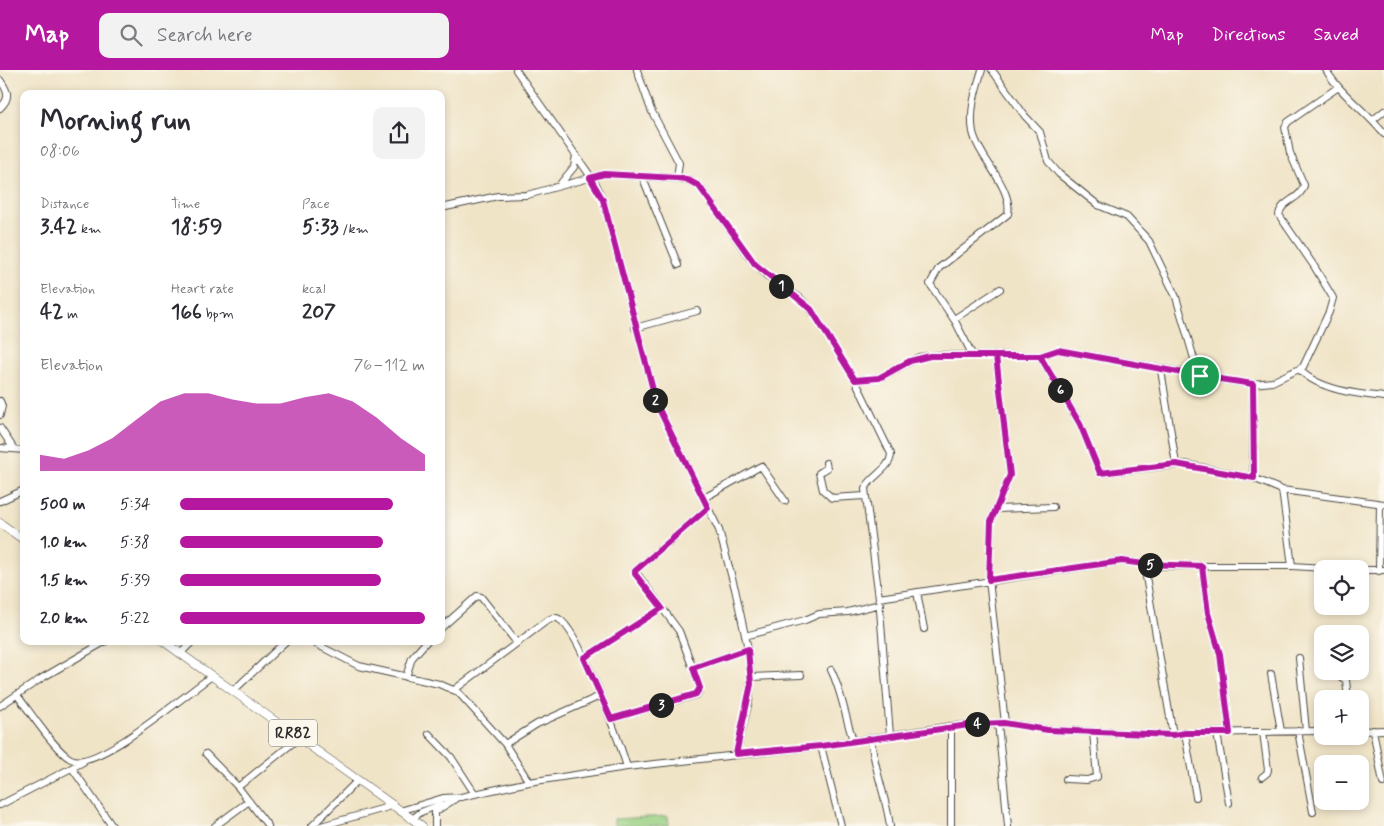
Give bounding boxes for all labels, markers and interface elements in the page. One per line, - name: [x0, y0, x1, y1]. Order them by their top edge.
- search box: [99, 13, 449, 58]
- text: Map: [25, 20, 69, 51]
- icon: search: [117, 21, 145, 49]
- text: Search here: [157, 23, 253, 48]
- text: Map: [1151, 23, 1184, 47]
- text: Directions: [1212, 23, 1286, 47]
- text: Saved: [1314, 23, 1359, 47]
- text: Morning run: [40, 103, 191, 140]
- button: share: [373, 107, 425, 159]
- text: 08:06: [40, 141, 80, 162]
- text: Distance: [40, 195, 89, 213]
- text: Time: [171, 195, 200, 213]
- text: Pace: [302, 195, 330, 213]
- text: 3.42: [40, 213, 77, 241]
- text: 18:59: [171, 213, 223, 241]
- text: 5:33: [302, 213, 339, 241]
- text: km: [77, 220, 101, 238]
- text: /km: [339, 220, 369, 238]
- pin: 1: [768, 274, 794, 298]
- text: 1: [778, 277, 785, 295]
- text: Elevation: [40, 280, 95, 298]
- text: Heart rate: [171, 280, 234, 298]
- text: kcal: [302, 280, 326, 298]
- text: 42: [40, 298, 63, 326]
- text: 166: [171, 298, 202, 326]
- text: 207: [302, 298, 336, 326]
- text: m: [63, 305, 78, 323]
- text: bpm: [202, 305, 234, 323]
- text: Elevation: [40, 355, 103, 376]
- text: 76–112 m: [353, 355, 425, 376]
- pin: [1179, 355, 1221, 397]
- icon: arrive: [1186, 362, 1214, 390]
- pin: 6: [1048, 378, 1072, 402]
- text: 6: [1057, 381, 1064, 399]
- pin: 2: [642, 388, 668, 412]
- text: 2: [652, 391, 659, 409]
- text: 500 m: [40, 494, 85, 515]
- text: 5:34: [120, 494, 151, 515]
- text: 1.0 km: [40, 532, 87, 553]
- text: 5:38: [120, 532, 150, 553]
- pin: 5: [1138, 552, 1162, 578]
- text: 5: [1146, 556, 1155, 574]
- map controls: [1314, 560, 1369, 810]
- button: locate: [1314, 560, 1369, 615]
- text: 1.5 km: [40, 570, 88, 591]
- text: 5:39: [120, 570, 151, 591]
- text: 2.0 km: [40, 608, 88, 629]
- text: 5:22: [120, 608, 150, 629]
- button: layers: [1314, 625, 1369, 680]
- button: +: [1314, 690, 1369, 745]
- pin: 3: [648, 692, 674, 718]
- text: 3: [658, 696, 665, 714]
- pin: 4: [964, 712, 990, 736]
- text: 4: [973, 715, 982, 733]
- road number: RR82: [269, 720, 317, 746]
- button: −: [1314, 755, 1369, 810]

